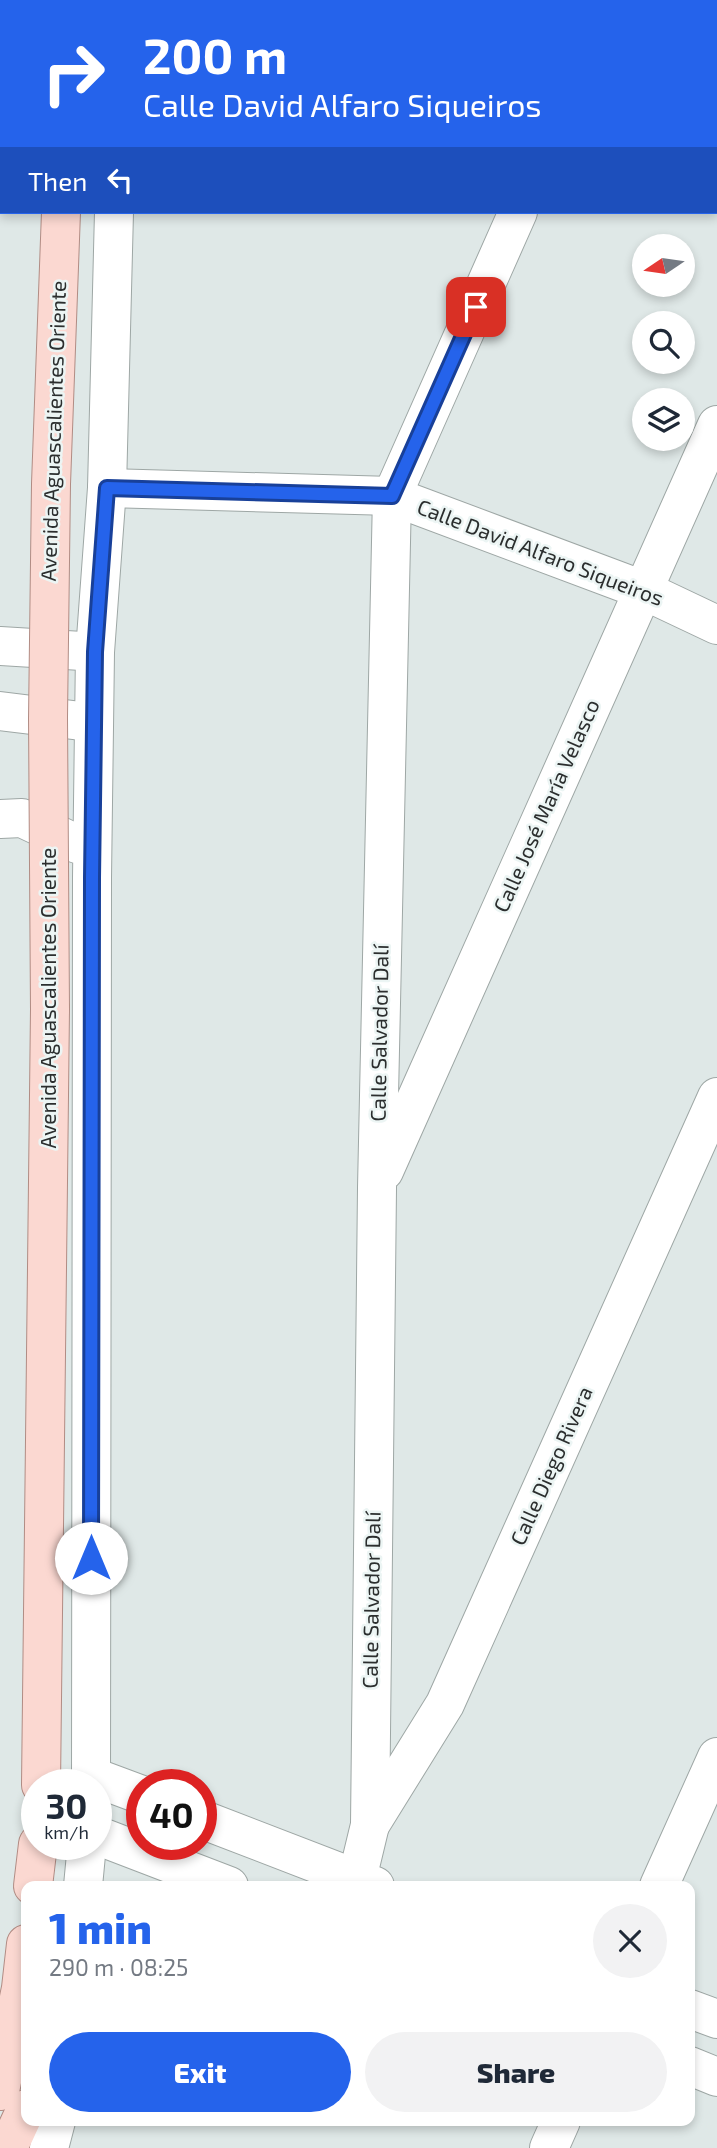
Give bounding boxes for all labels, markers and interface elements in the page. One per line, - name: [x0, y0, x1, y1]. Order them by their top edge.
- text: 200 m: [143, 25, 287, 84]
- icon: right: [28, 28, 119, 119]
- text: Calle David Alfaro Siqueiros: [143, 85, 542, 123]
- icon: left: [101, 161, 139, 199]
- text: Then: [28, 165, 87, 196]
- north arrow: [632, 234, 695, 298]
- map controls: [632, 234, 695, 451]
- pin: [446, 277, 506, 337]
- street label: Avenida Aguascalientes Oriente: [35, 280, 70, 582]
- icon: arrive: [457, 288, 495, 326]
- button: search: [632, 311, 695, 374]
- button: layers: [632, 388, 695, 451]
- street label: Calle David Alfaro Siqueiros: [414, 493, 667, 610]
- street label: Calle José María Velasco: [487, 695, 604, 916]
- street label: Avenida Aguascalientes Oriente: [35, 848, 60, 1148]
- street label: Calle Salvador Dalí: [364, 943, 393, 1122]
- street label: Calle Diego Rivera: [504, 1382, 597, 1549]
- street label: Calle Salvador Dalí: [356, 1510, 385, 1689]
- position arrow: [54, 1521, 128, 1595]
- speed limit sign: 40: [126, 1769, 217, 1860]
- text: 30: [46, 1784, 87, 1826]
- text: km/h: [44, 1821, 89, 1843]
- text: 1 min: [49, 1902, 152, 1952]
- button: close: [593, 1904, 667, 1978]
- text: 290 m · 08:25: [49, 1953, 188, 1981]
- button: Exit: [49, 2032, 351, 2112]
- button: Share: [365, 2032, 667, 2112]

